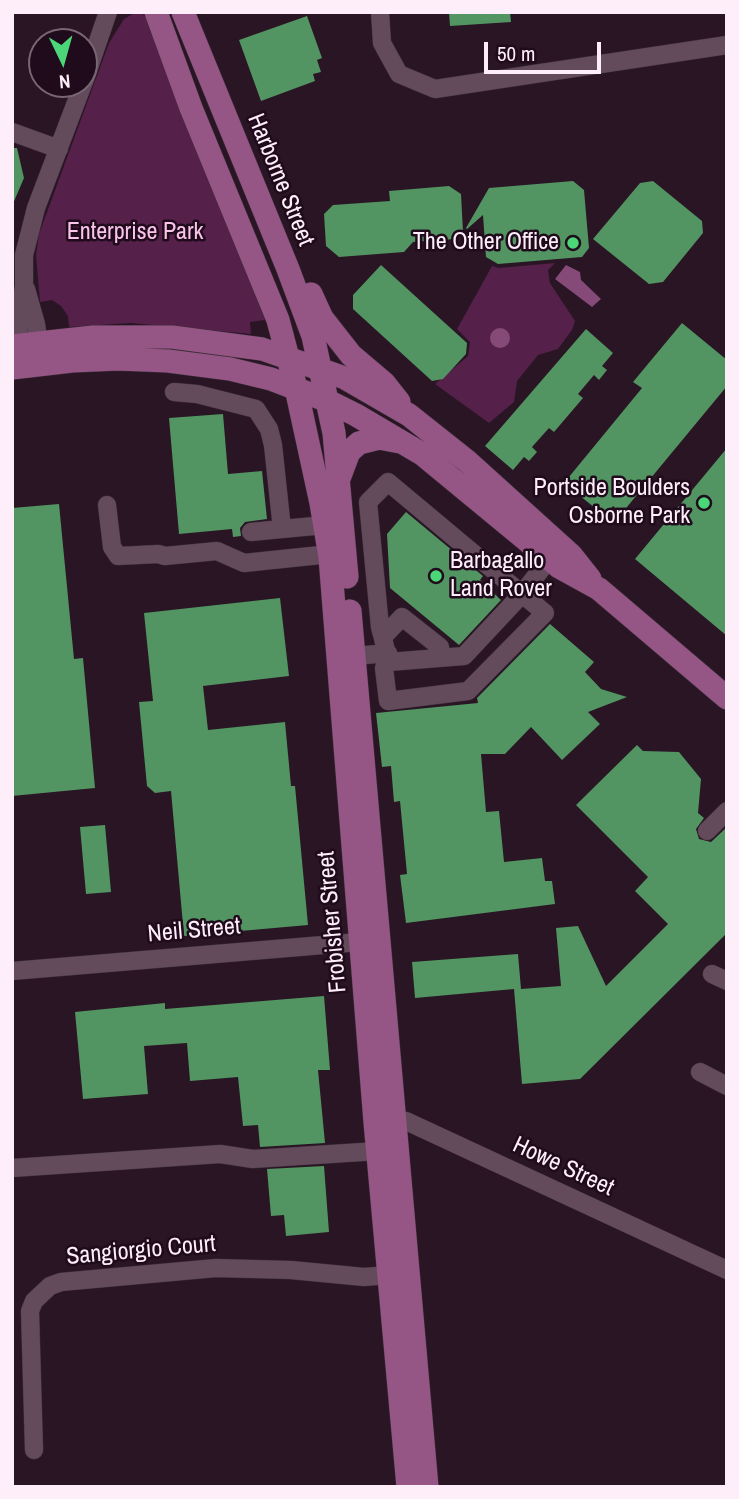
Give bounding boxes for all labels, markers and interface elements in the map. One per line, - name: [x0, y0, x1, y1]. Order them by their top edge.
- north arrow: [28, 28, 98, 98]
- scale bar: [487, 28, 604, 72]
- text: 50 m: [497, 39, 535, 68]
- text: N: [58, 68, 71, 95]
- street label: Harborne Street: [240, 110, 320, 250]
- park label: Enterprise Park: [67, 219, 203, 247]
- place label: The Other Office: [413, 229, 559, 257]
- marker: The Other Office: [565, 235, 581, 251]
- place label: Portside Boulders Osborne Park: [534, 475, 690, 531]
- marker: Portside Boulders Osborne Park: [696, 495, 712, 511]
- place label: Barbagallo Land Rover: [450, 548, 552, 604]
- marker: Barbagallo Land Rover: [428, 568, 444, 584]
- street label: Frobisher Street: [312, 850, 354, 994]
- street label: Neil Street: [146, 913, 242, 949]
- street label: Howe Street: [508, 1131, 618, 1203]
- street label: Sangiorgio Court: [65, 1230, 217, 1272]

